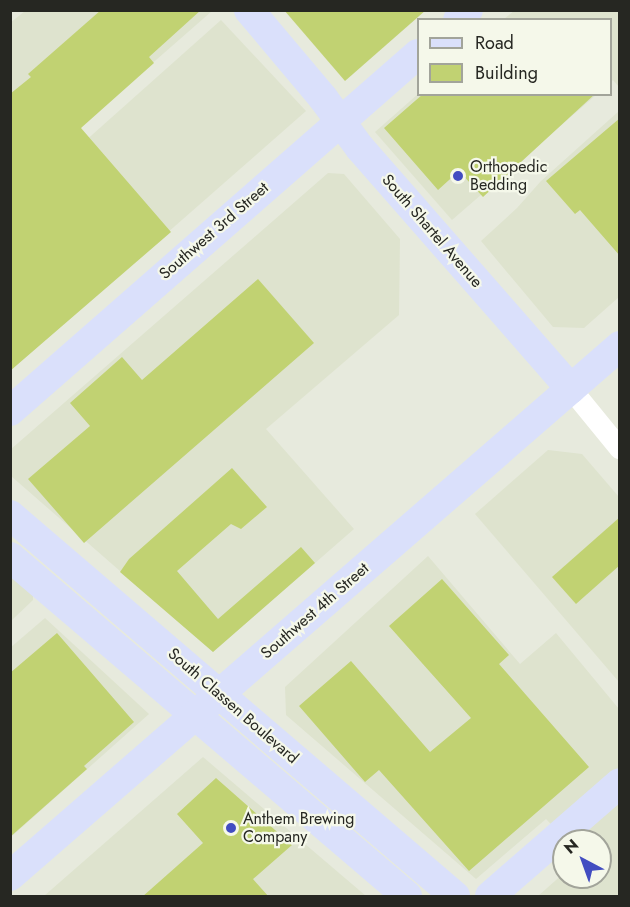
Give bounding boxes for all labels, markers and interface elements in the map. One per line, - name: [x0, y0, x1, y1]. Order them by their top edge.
- legend: [417, 18, 612, 96]
- text: Road: [475, 30, 514, 56]
- text: Building: [475, 60, 538, 86]
- place label: Orthopedic Bedding: [470, 157, 547, 195]
- marker: Orthopedic Bedding: [451, 169, 465, 183]
- street label: South Shartel Avenue: [378, 170, 486, 292]
- street label: Southwest 3rd Street: [155, 178, 273, 284]
- street label: Southwest 4th Street: [257, 559, 373, 663]
- street label: South Classen Boulevard: [164, 644, 302, 768]
- place label: Anthem Brewing Company: [243, 809, 354, 847]
- marker: Anthem Brewing Company: [224, 821, 238, 835]
- north arrow: [552, 829, 612, 889]
- text: N: [559, 834, 584, 859]

